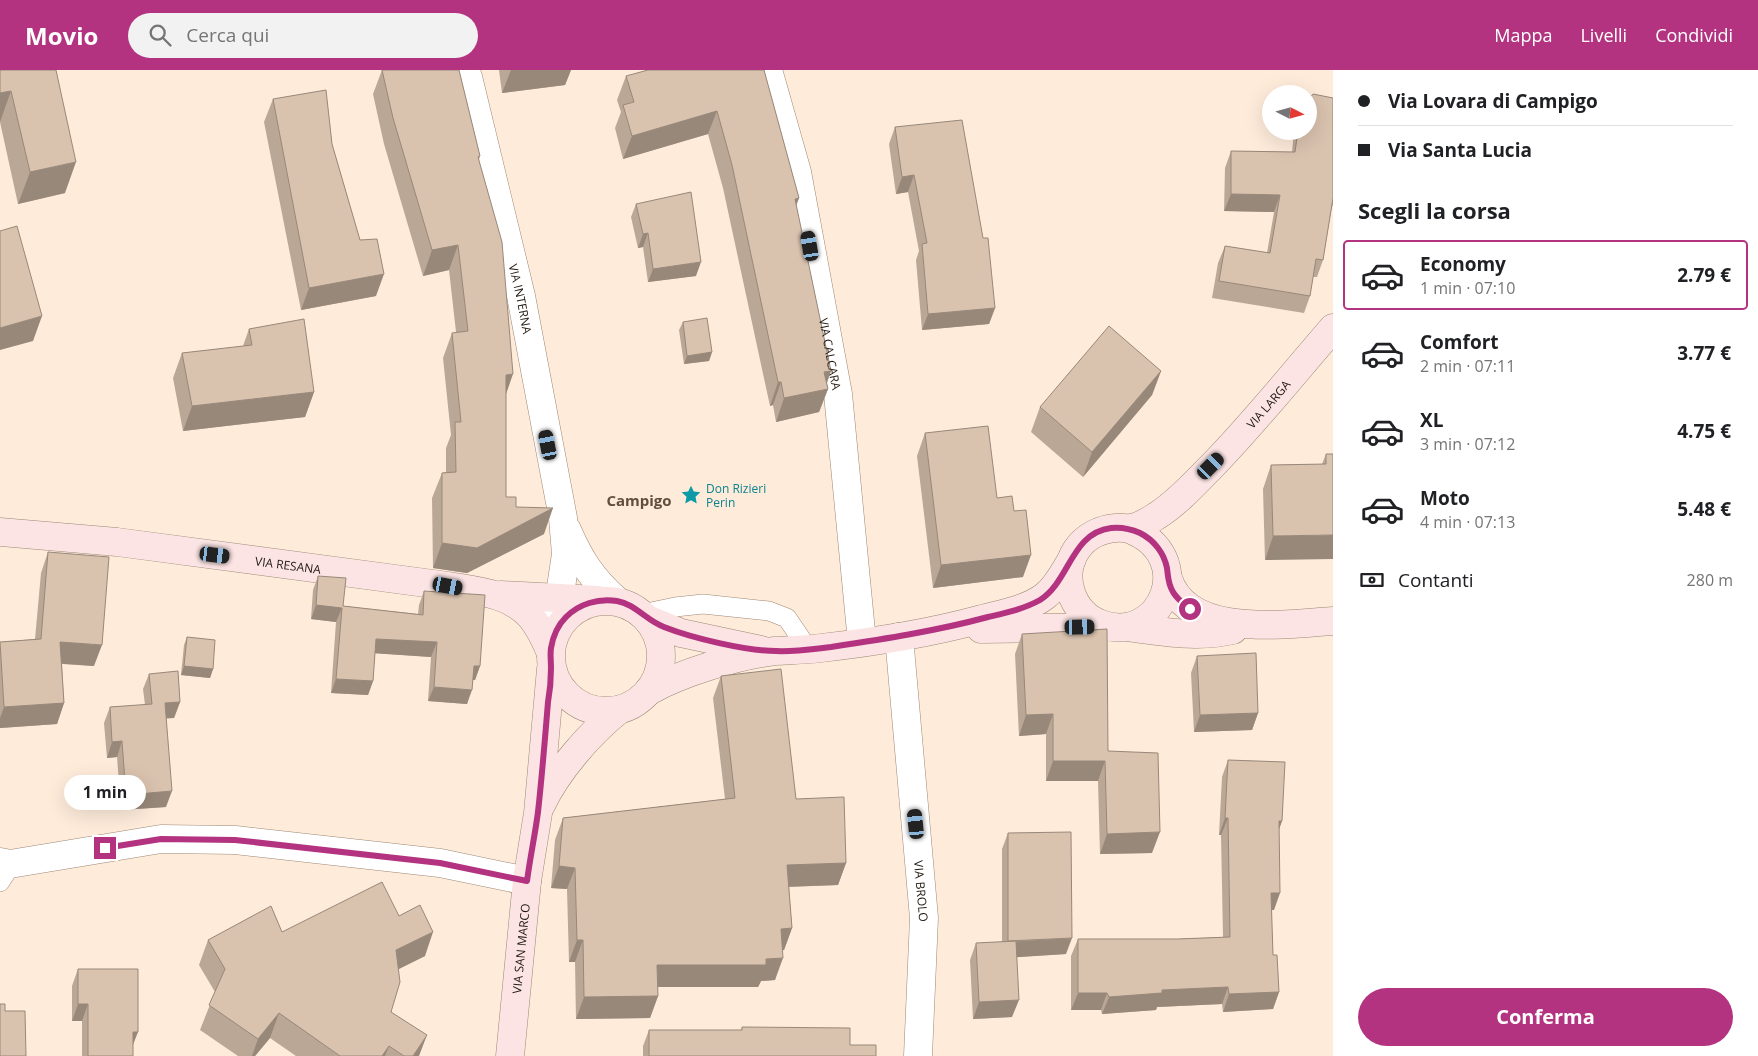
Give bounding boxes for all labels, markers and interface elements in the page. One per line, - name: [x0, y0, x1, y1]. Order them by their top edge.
- search box: [128, 13, 478, 58]
- text: Movio: [25, 19, 98, 52]
- icon: search: [146, 21, 174, 49]
- text: Cerca qui: [186, 22, 269, 48]
- text: Mappa: [1494, 23, 1552, 47]
- text: Livelli: [1580, 23, 1627, 47]
- text: Condividi: [1655, 23, 1733, 47]
- north arrow: [1262, 85, 1318, 140]
- map controls: [1262, 85, 1317, 140]
- text: Via Lovara di Campigo: [1388, 88, 1598, 114]
- text: Via Santa Lucia: [1388, 137, 1532, 163]
- text: Scegli la corsa: [1358, 195, 1511, 225]
- car: [800, 230, 819, 262]
- text: Economy: [1420, 251, 1506, 277]
- icon: car: [1360, 253, 1405, 298]
- street label: VIA INTERNA: [505, 262, 537, 335]
- text: 2.79 €: [1677, 262, 1731, 288]
- text: 1 min · 07:10: [1420, 277, 1515, 299]
- street label: VIA CALCARA: [816, 317, 846, 392]
- text: Comfort: [1420, 329, 1499, 355]
- icon: car: [1360, 331, 1405, 376]
- text: 3.77 €: [1677, 340, 1731, 366]
- text: 2 min · 07:11: [1420, 355, 1515, 377]
- street label: VIA LARGA: [1242, 376, 1294, 432]
- text: XL: [1420, 407, 1443, 433]
- icon: car: [1360, 409, 1405, 454]
- text: 4.75 €: [1677, 418, 1731, 444]
- car: [537, 429, 558, 461]
- text: 3 min · 07:12: [1420, 433, 1515, 455]
- car: [1195, 450, 1226, 482]
- place label: Don Rizieri Perin: [706, 480, 766, 511]
- place icon: Don Rizieri Perin: [680, 484, 702, 506]
- text: Moto: [1420, 485, 1470, 511]
- icon: car: [1360, 487, 1405, 532]
- district label: Campigo: [606, 490, 672, 510]
- text: 5.48 €: [1677, 496, 1731, 522]
- text: 4 min · 07:13: [1420, 511, 1515, 533]
- car: [199, 546, 230, 564]
- street label: VIA RESANA: [254, 552, 322, 578]
- icon: cash: [1358, 566, 1386, 594]
- text: Contanti: [1398, 567, 1474, 593]
- text: 280 m: [1687, 569, 1733, 591]
- car: [431, 576, 464, 596]
- route start: [1179, 598, 1201, 620]
- car: [1064, 619, 1095, 635]
- callout: 1 min: [64, 776, 146, 810]
- text: 1 min: [83, 781, 127, 803]
- car: [906, 808, 925, 840]
- route end: [94, 837, 116, 859]
- street label: VIA BROLO: [910, 860, 933, 922]
- street label: VIA SAN MARCO: [508, 903, 533, 994]
- button: Conferma: [1358, 988, 1733, 1046]

